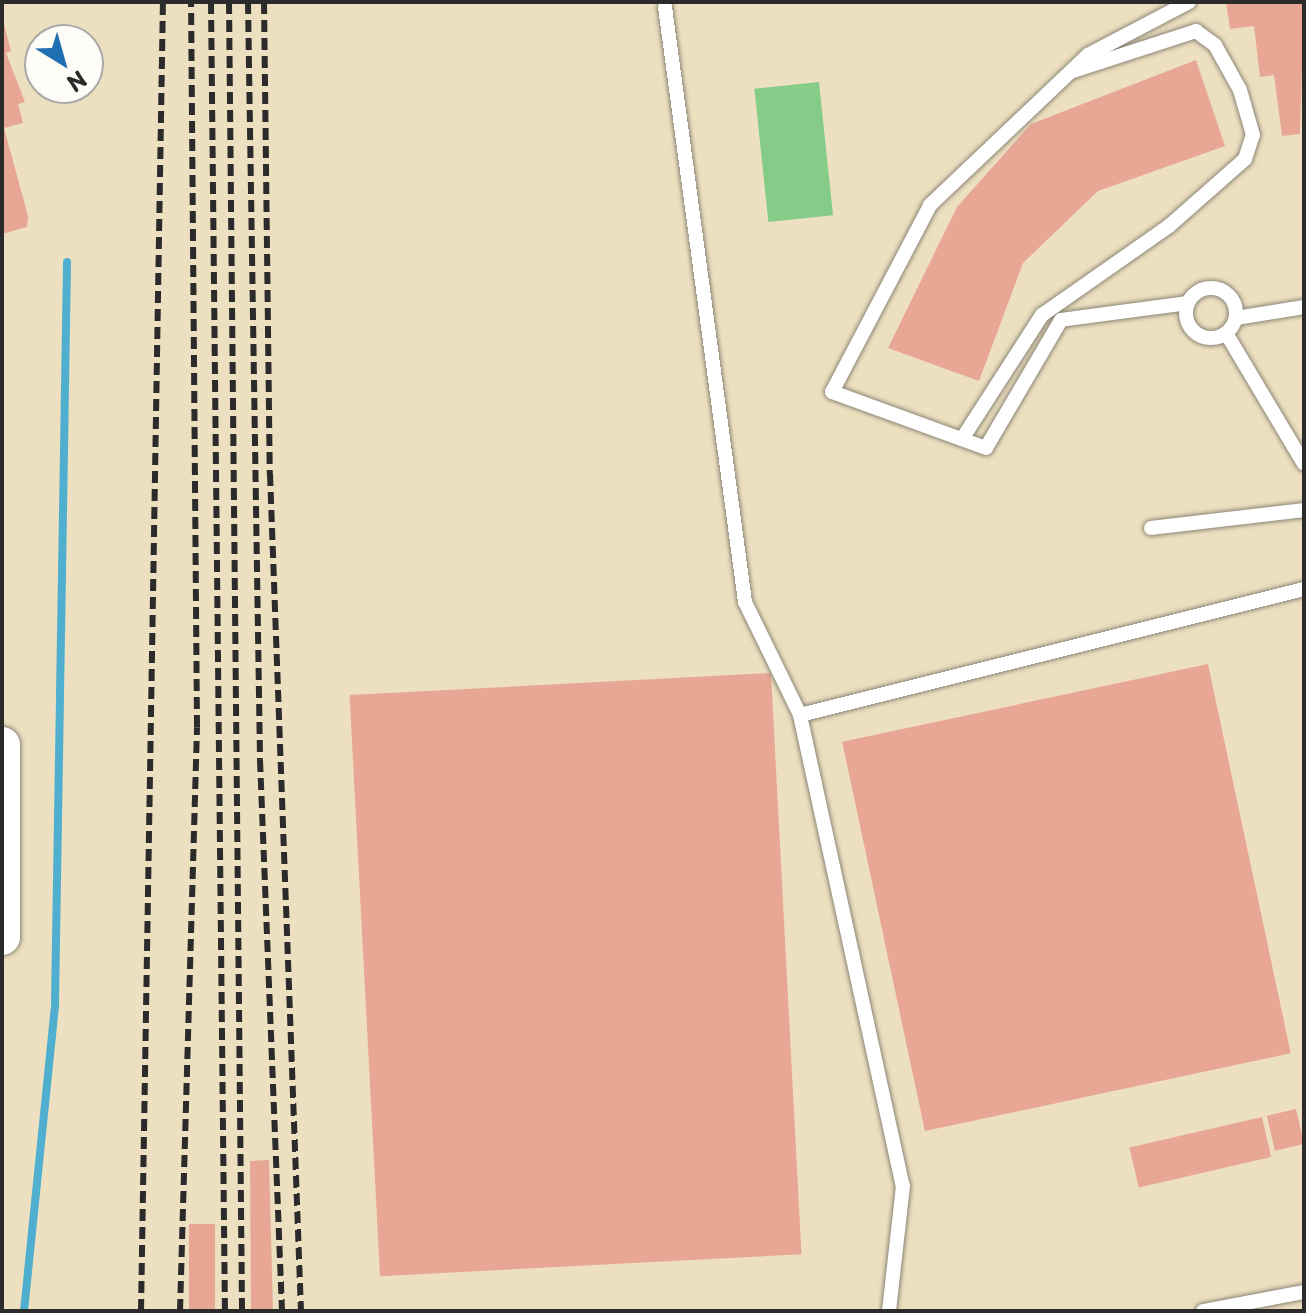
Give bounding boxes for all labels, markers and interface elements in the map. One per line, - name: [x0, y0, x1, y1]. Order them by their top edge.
- north arrow: [24, 24, 104, 104]
- text: N: [61, 64, 94, 100]

